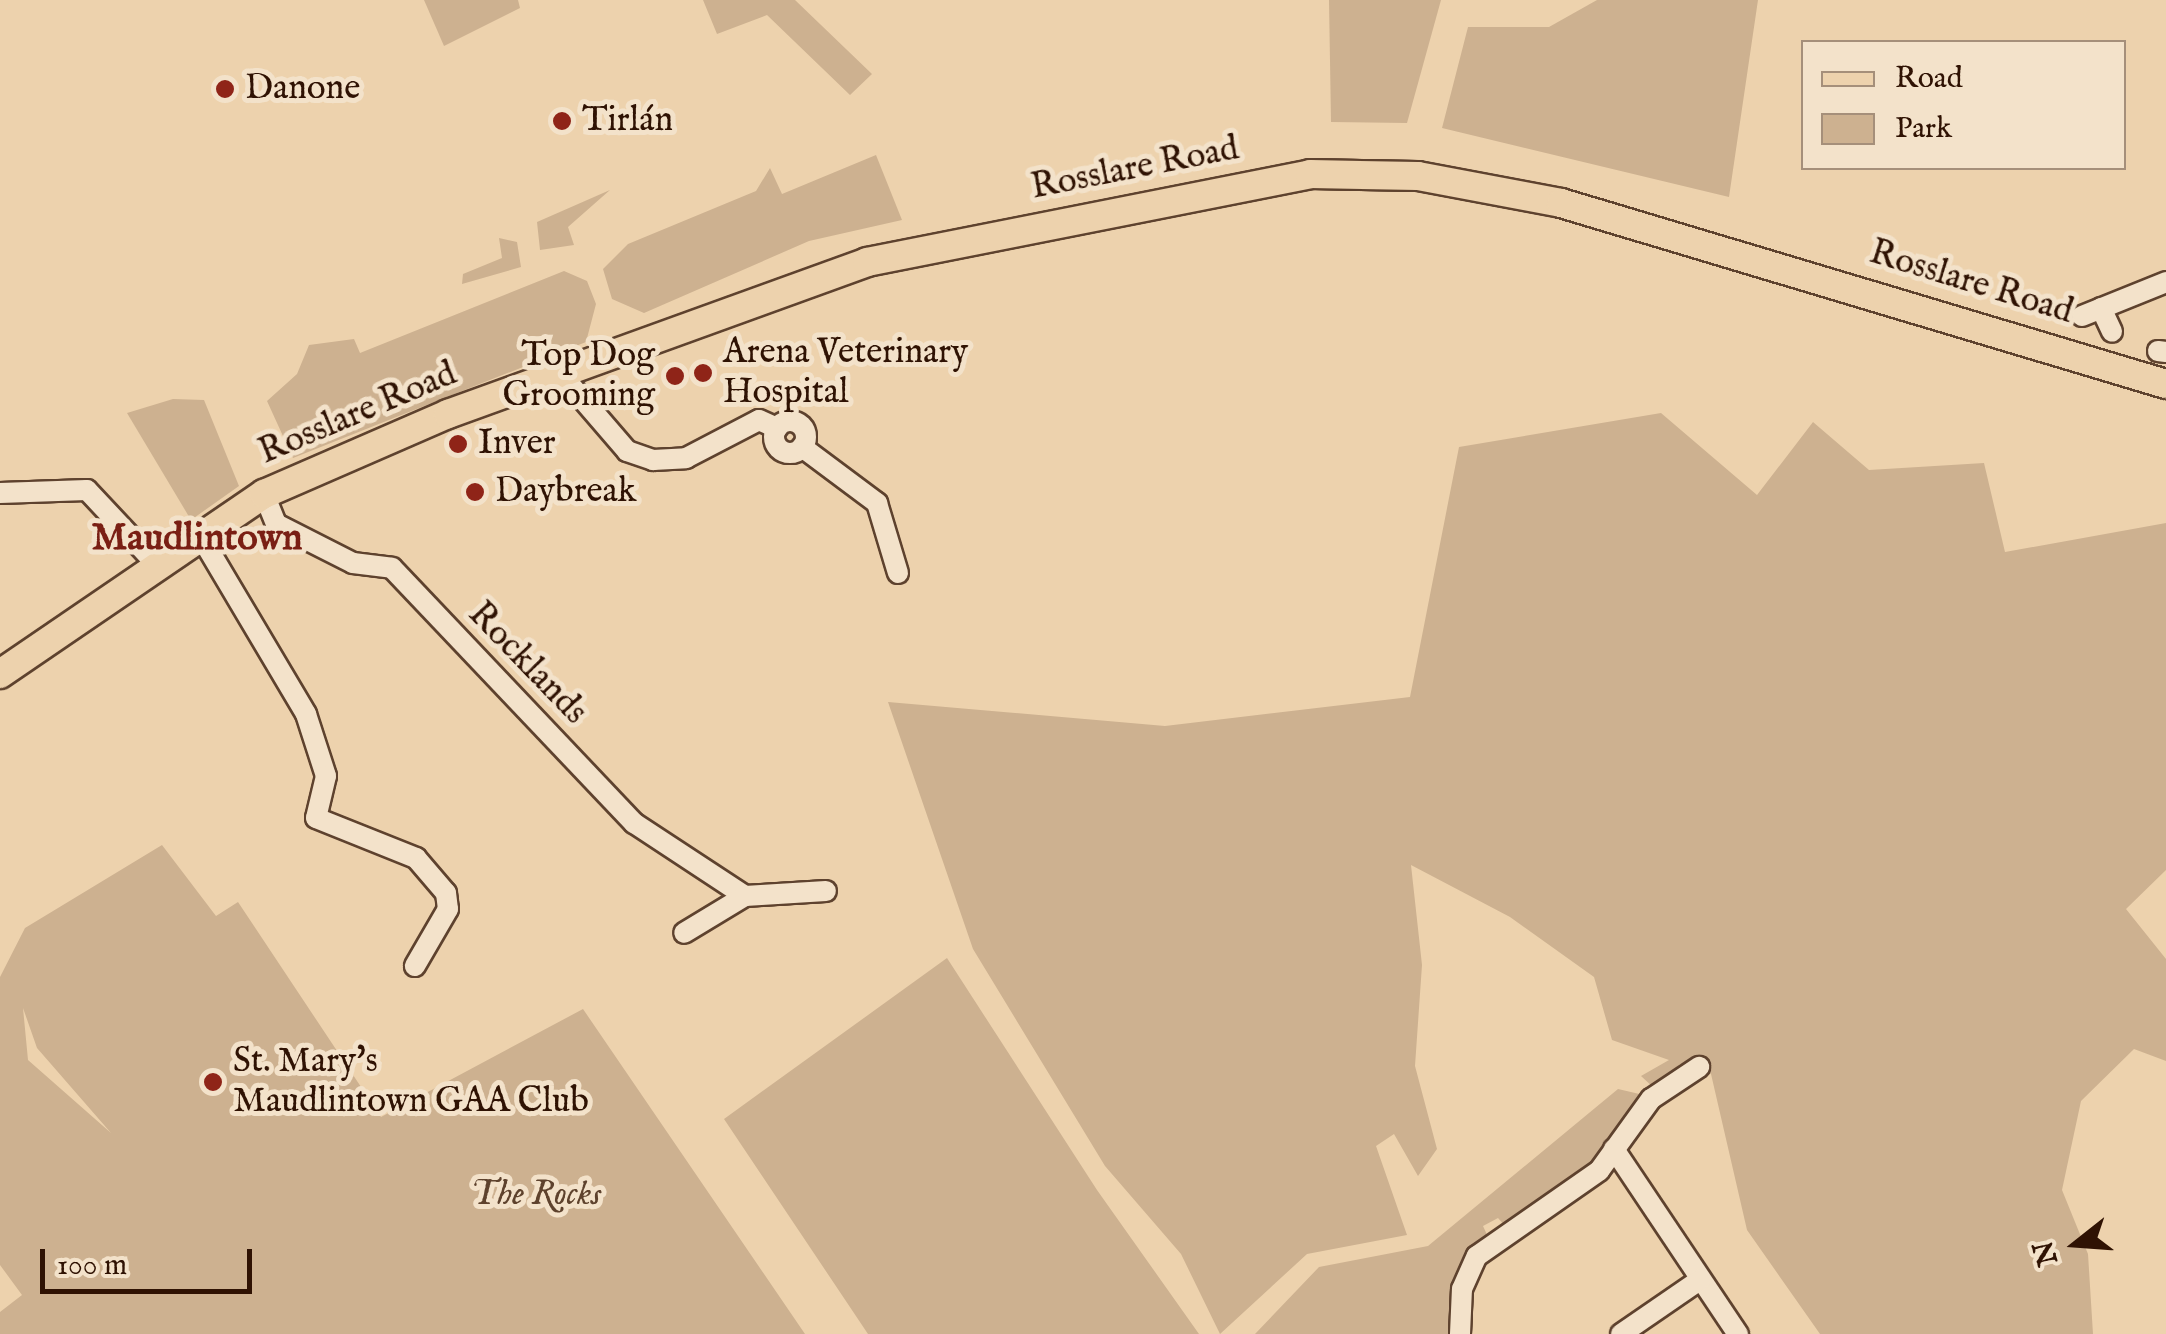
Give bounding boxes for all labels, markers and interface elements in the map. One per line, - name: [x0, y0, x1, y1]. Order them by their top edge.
- legend: [1801, 40, 2126, 170]
- text: Road: [1895, 60, 1963, 98]
- place label: Danone: [245, 68, 360, 110]
- marker: Danone: [214, 78, 236, 100]
- place label: Tirlán: [582, 100, 673, 142]
- marker: Tirlán: [551, 110, 573, 132]
- text: Park: [1895, 110, 1952, 148]
- street label: Rosslare Road: [1028, 128, 1242, 210]
- street label: Rosslare Road: [1864, 232, 2078, 334]
- place label: Arena Veterinary Hospital: [723, 332, 968, 414]
- place label: Top Dog Grooming: [503, 335, 655, 417]
- street label: Rosslare Road: [253, 354, 463, 474]
- marker: Arena Veterinary Hospital: [692, 362, 714, 384]
- marker: Top Dog Grooming: [664, 365, 686, 387]
- place label: Inver: [478, 423, 556, 465]
- marker: Inver: [447, 433, 469, 455]
- place label: Daybreak: [495, 471, 636, 513]
- marker: Daybreak: [464, 481, 486, 503]
- district label: Maudlintown: [91, 517, 303, 563]
- street label: Rocklands: [459, 594, 595, 734]
- place label: St. Mary's Maudlintown GAA Club: [233, 1041, 589, 1123]
- marker: St. Mary's Maudlintown GAA Club: [202, 1071, 224, 1093]
- park label: The Rocks: [471, 1174, 601, 1216]
- north arrow: [2026, 1194, 2126, 1294]
- scale bar: [45, 1229, 258, 1291]
- text: N: [2027, 1236, 2067, 1270]
- text: 100 m: [57, 1247, 127, 1285]

